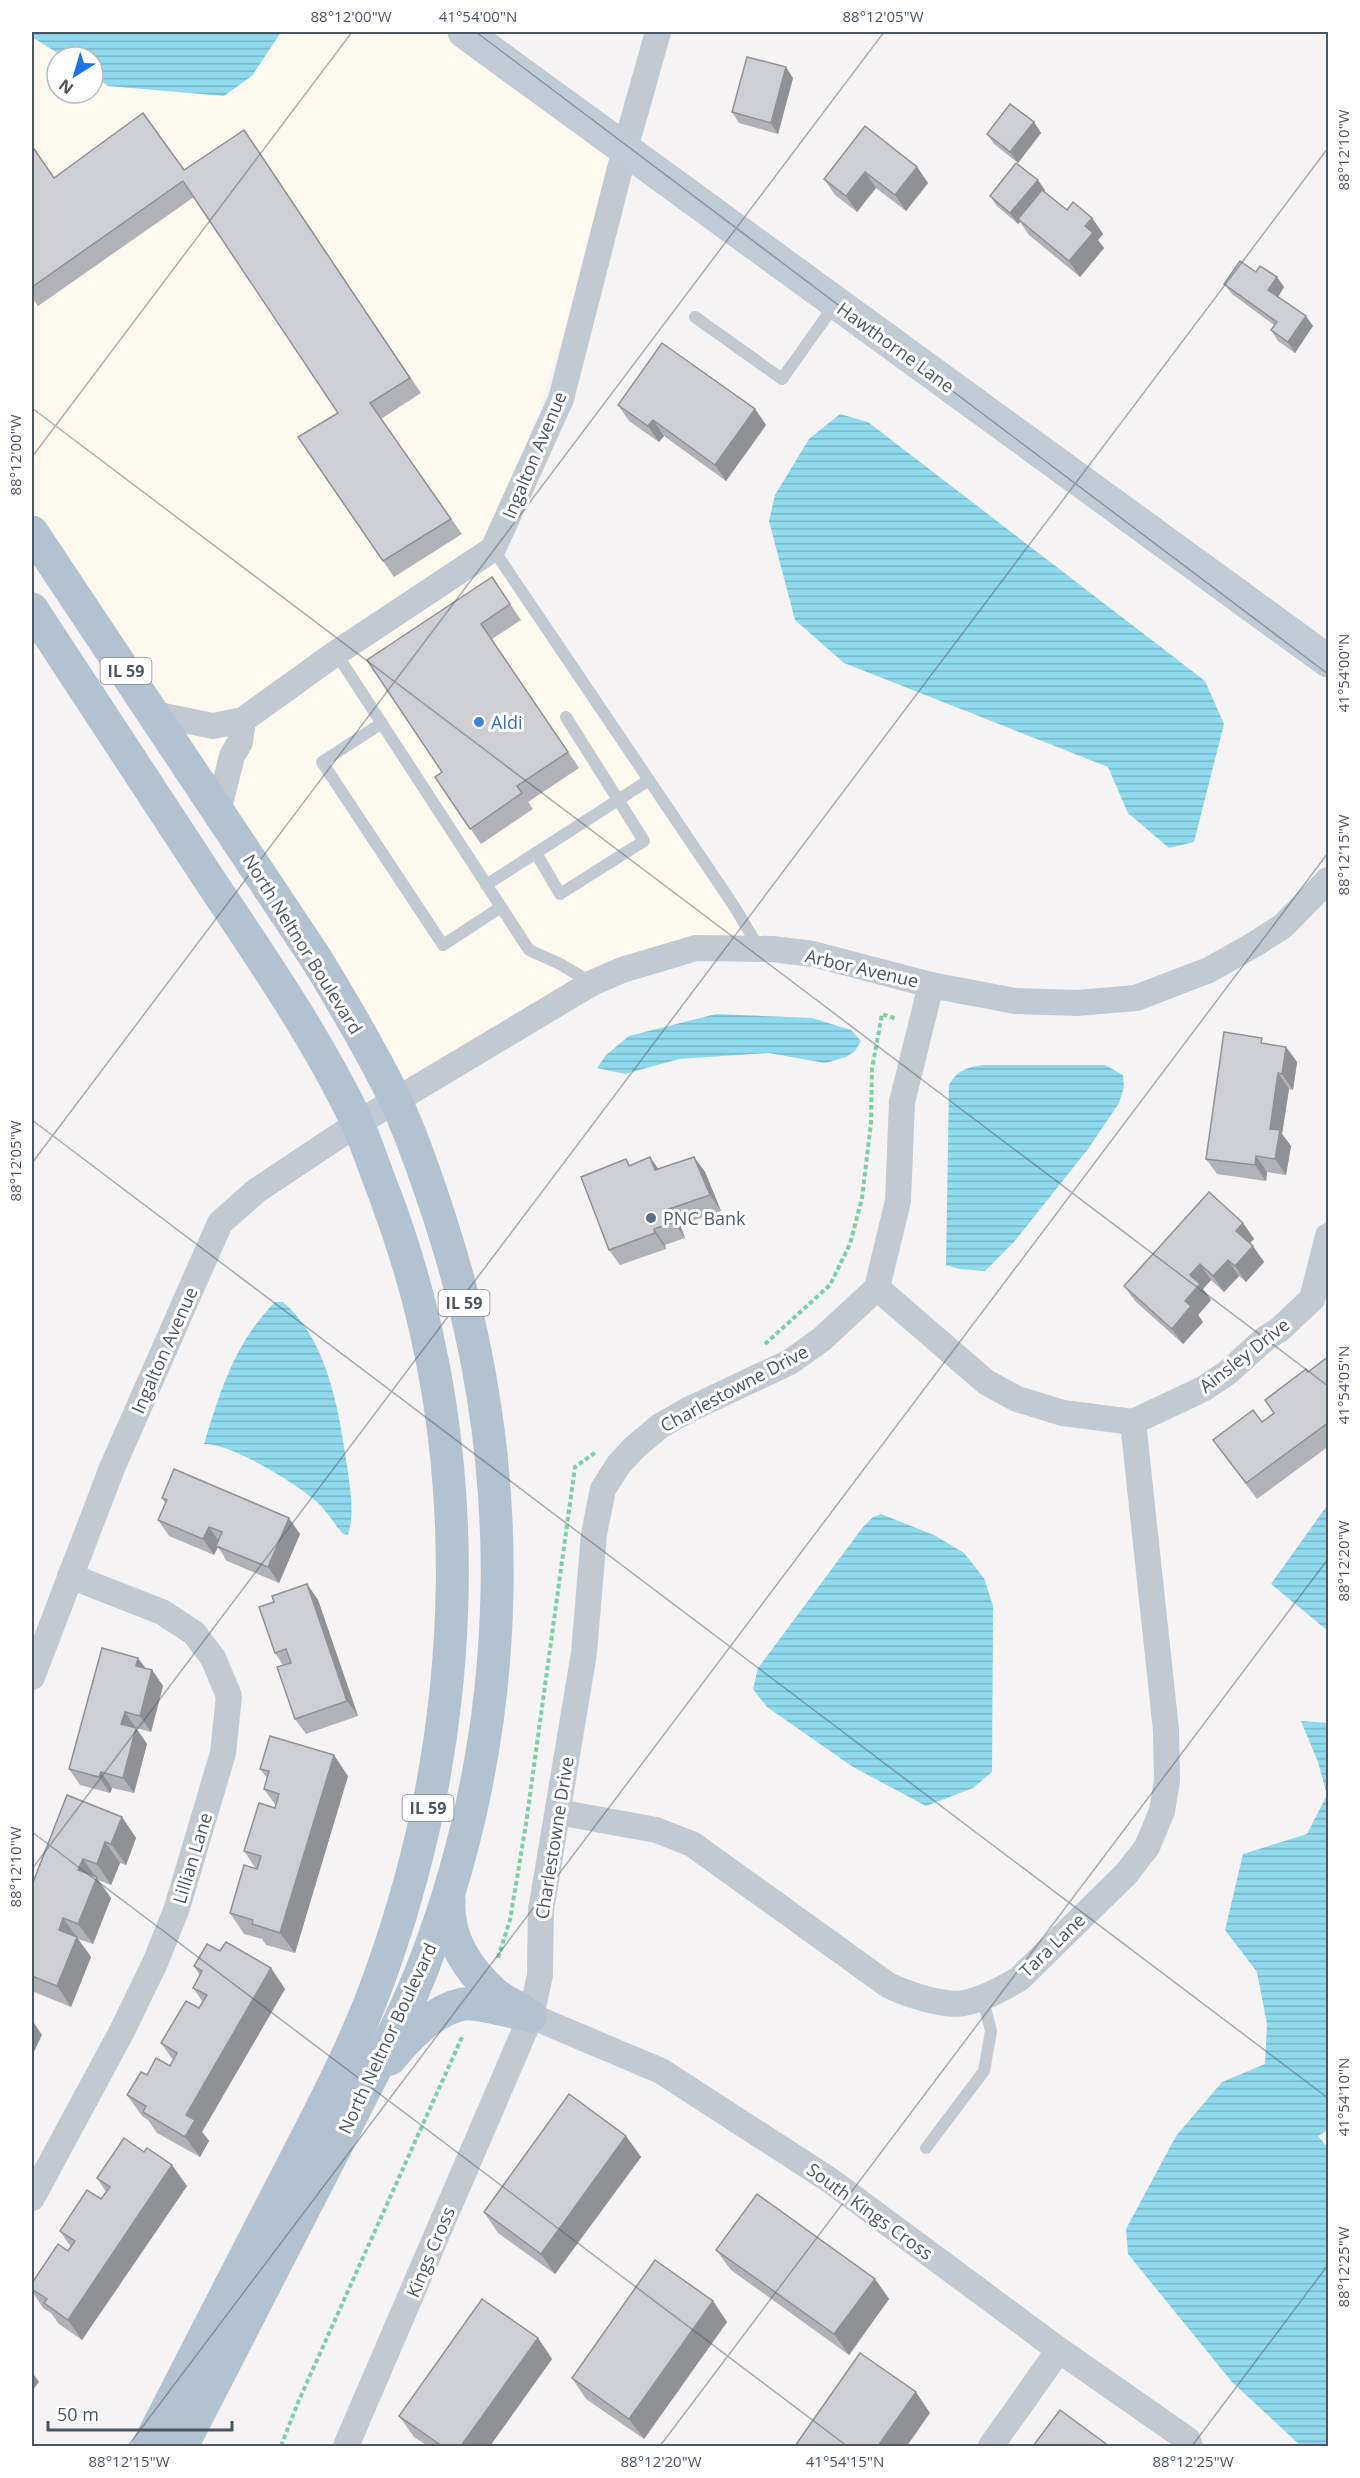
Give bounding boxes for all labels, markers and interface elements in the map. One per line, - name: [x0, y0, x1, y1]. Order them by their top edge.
- text: 88°12'00"W: [311, 6, 392, 26]
- text: 41°54'00"N: [439, 6, 517, 26]
- text: 88°12'05"W: [843, 6, 924, 26]
- north arrow: [45, 45, 105, 105]
- text: N: [54, 74, 78, 100]
- text: 88°12'10"W: [1333, 109, 1353, 191]
- street label: Hawthorne Lane: [833, 296, 959, 398]
- street label: Ingalton Avenue: [496, 388, 572, 522]
- text: 88°12'00"W: [5, 414, 25, 496]
- text: 41°54'00"N: [1333, 634, 1353, 712]
- road number: IL 59: [100, 658, 152, 684]
- place label: Aldi: [491, 710, 522, 734]
- marker: Aldi: [472, 715, 486, 729]
- text: 88°12'15"W: [1333, 814, 1353, 896]
- street label: North Neltnor Boulevard: [238, 849, 368, 1039]
- street label: Arbor Avenue: [803, 943, 921, 993]
- text: 88°12'05"W: [5, 1120, 25, 1202]
- place label: PNC Bank: [663, 1206, 746, 1230]
- marker: PNC Bank: [644, 1211, 658, 1225]
- street label: Ingalton Avenue: [125, 1283, 203, 1417]
- road number: IL 59: [438, 1290, 490, 1316]
- street label: Ainsley Drive: [1194, 1312, 1294, 1398]
- street label: Charlestowne Drive: [656, 1339, 812, 1437]
- text: 41°54'05"N: [1333, 1346, 1353, 1424]
- text: 88°12'20"W: [1333, 1520, 1353, 1602]
- street label: Charlestowne Drive: [529, 1755, 579, 1921]
- road number: IL 59: [402, 1795, 454, 1821]
- street label: Lillian Lane: [167, 1810, 217, 1906]
- text: 88°12'10"W: [5, 1826, 25, 1908]
- street label: Tara Lane: [1014, 1908, 1090, 1982]
- street label: North Neltnor Boulevard: [332, 1939, 442, 2137]
- text: 41°54'10"N: [1333, 2058, 1353, 2136]
- street label: South Kings Cross: [802, 2157, 938, 2265]
- street label: Kings Cross: [400, 2203, 460, 2301]
- text: 88°12'25"W: [1333, 2226, 1353, 2308]
- scale bar: [48, 2394, 232, 2432]
- text: 50 m: [57, 2402, 99, 2426]
- text: 88°12'15"W: [89, 2451, 170, 2471]
- text: 88°12'20"W: [621, 2451, 702, 2471]
- text: 41°54'15"N: [806, 2451, 884, 2471]
- text: 88°12'25"W: [1153, 2451, 1234, 2471]

